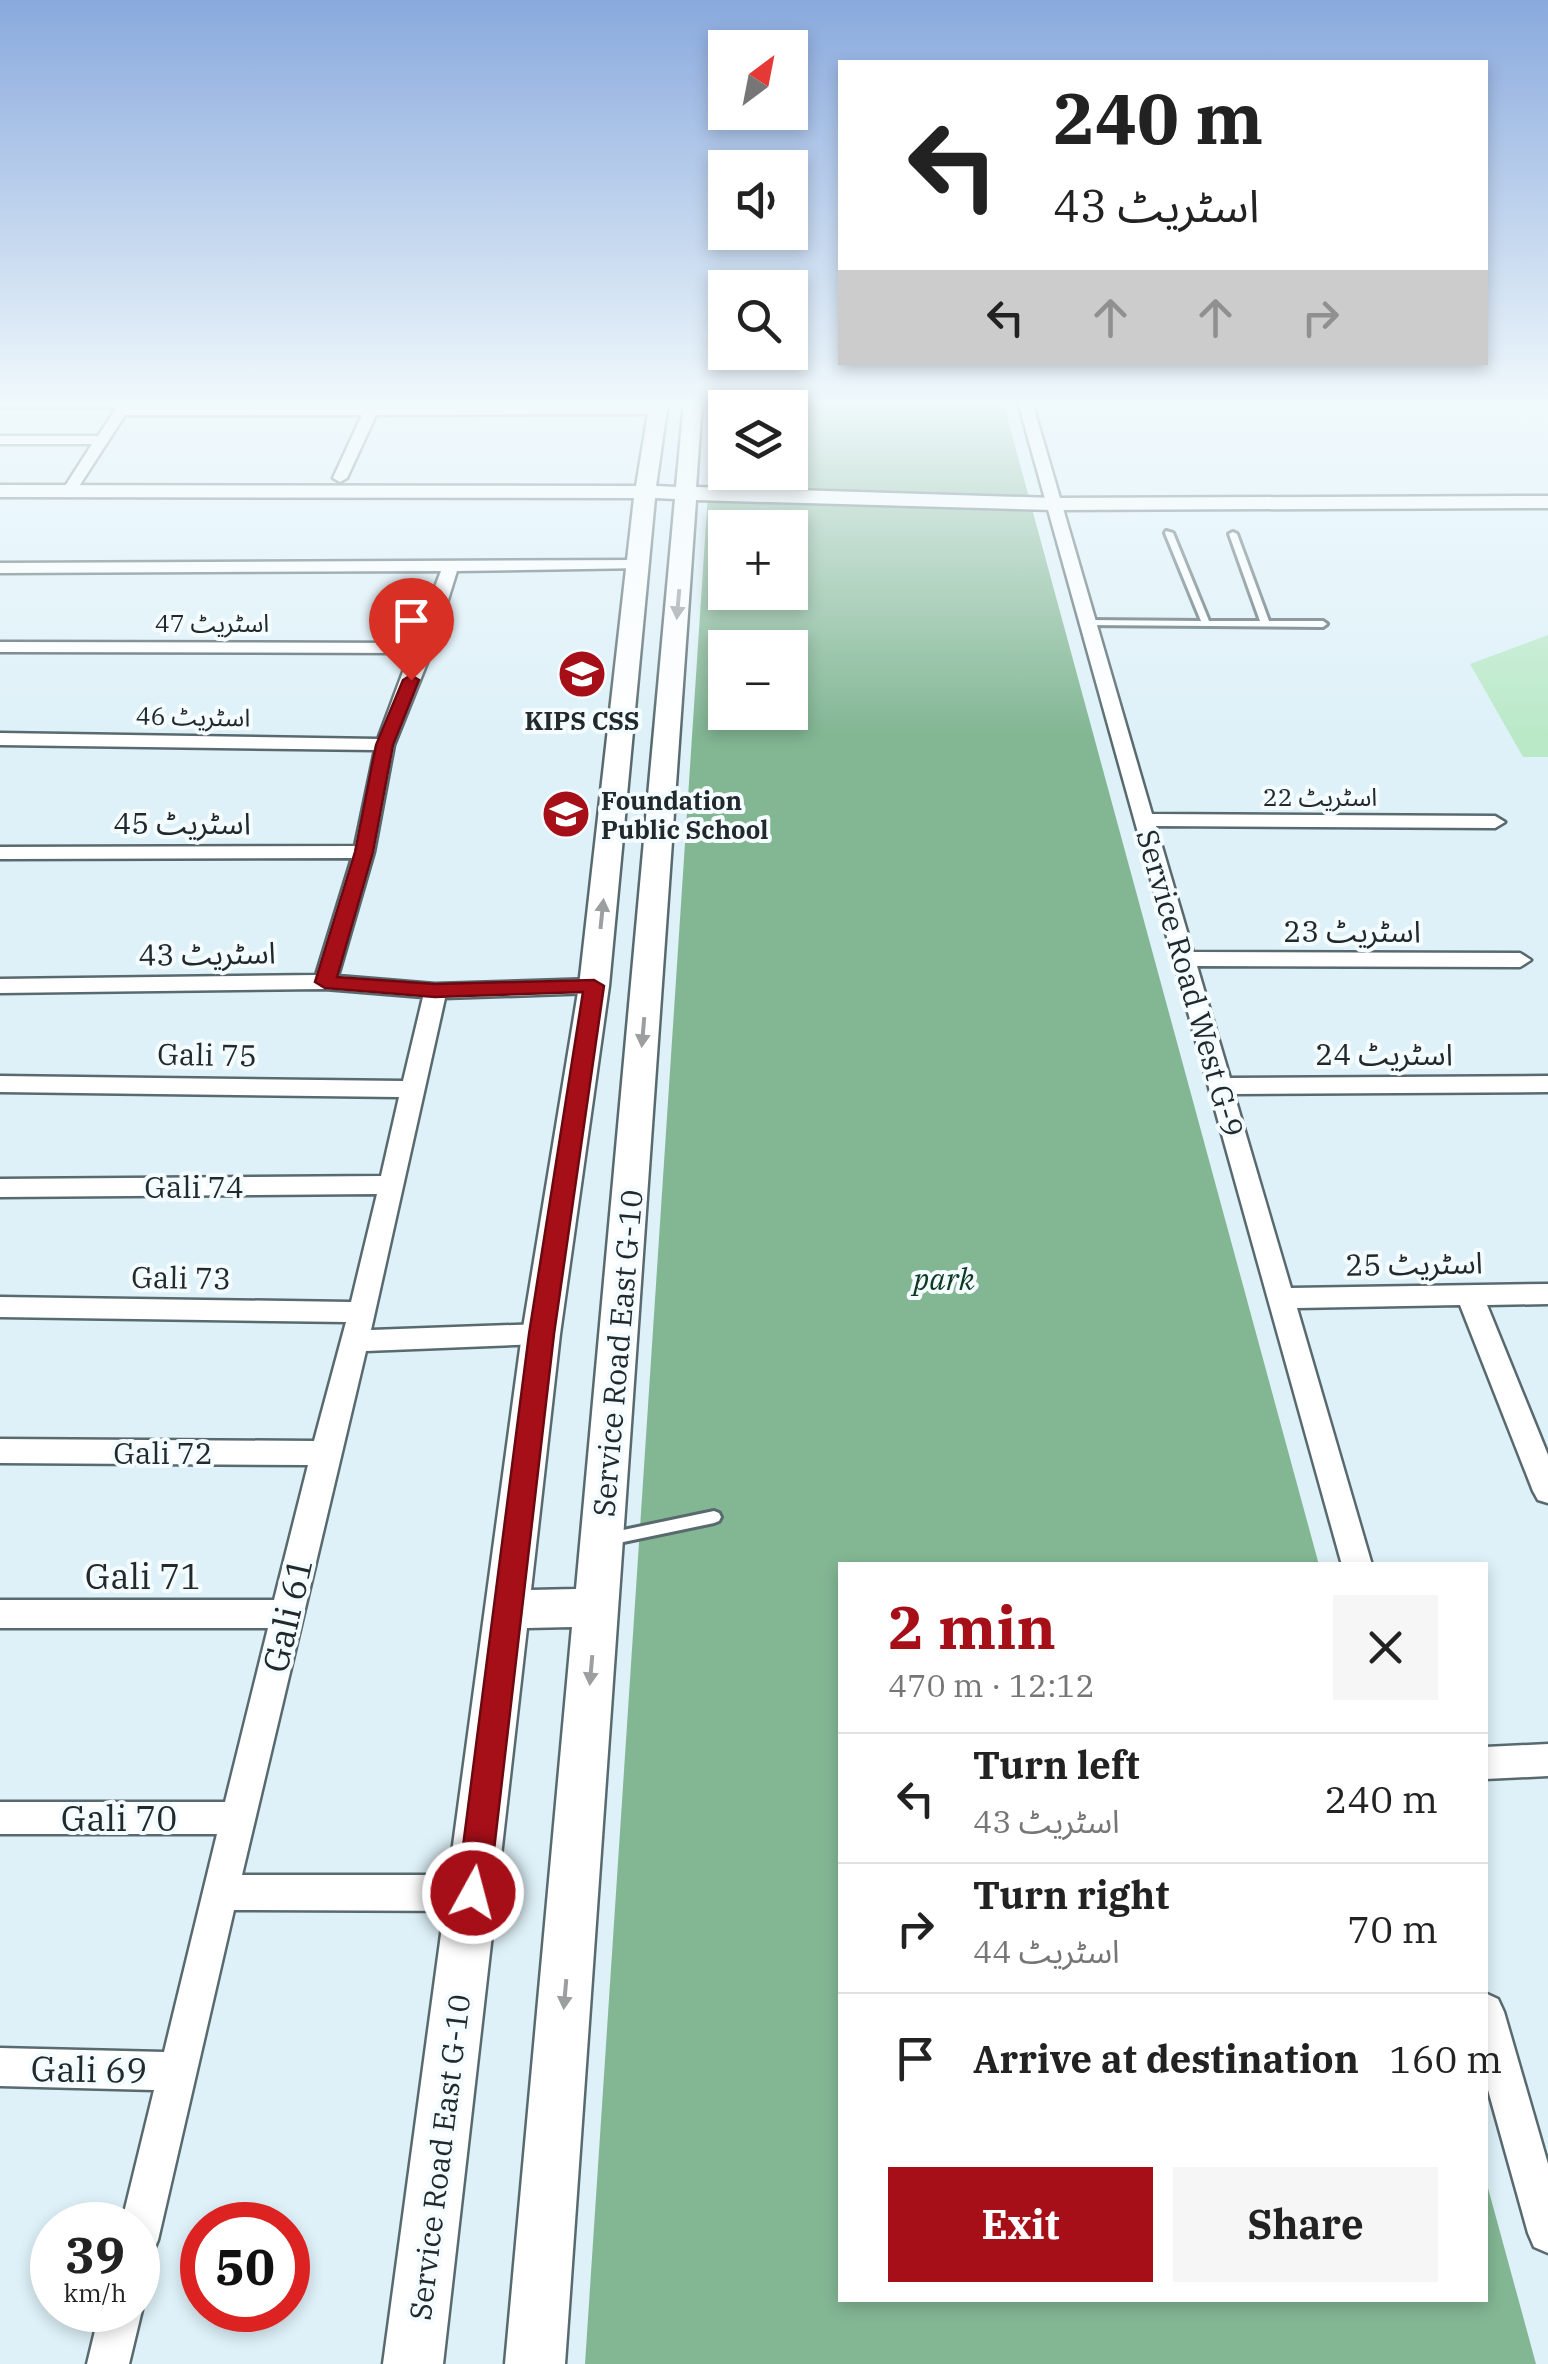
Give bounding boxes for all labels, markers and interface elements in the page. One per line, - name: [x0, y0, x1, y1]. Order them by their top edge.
- north arrow: [708, 30, 808, 130]
- map controls: [708, 30, 808, 730]
- text: 240 m: [1053, 72, 1263, 163]
- icon: left: [888, 100, 1018, 230]
- button: sound: [708, 150, 808, 250]
- text: اسٹریٹ 43: [1053, 176, 1259, 234]
- button: search: [708, 270, 808, 370]
- icon: left: [978, 290, 1033, 345]
- icon: ahead: [1083, 290, 1138, 345]
- icon: ahead: [1188, 290, 1243, 345]
- icon: right: [1293, 290, 1348, 345]
- button: layers: [708, 390, 808, 490]
- button: +: [708, 510, 808, 610]
- pin: [369, 578, 454, 681]
- one-way arrow: [669, 588, 685, 620]
- icon: arrive: [384, 593, 439, 648]
- street label: اسٹریٹ 47: [155, 606, 269, 639]
- button: −: [708, 630, 808, 730]
- school or university icon: KIPS CSS: [556, 648, 608, 700]
- street label: اسٹریٹ 46: [135, 699, 251, 733]
- place label: KIPS CSS: [524, 704, 640, 737]
- street label: اسٹریٹ 22: [1263, 780, 1377, 813]
- place label: Foundation Public School: [601, 784, 768, 846]
- school or university icon: Foundation Public School: [540, 788, 592, 840]
- street label: اسٹریٹ 45: [113, 803, 251, 842]
- street label: Service Road West G-9: [1128, 825, 1254, 1141]
- one-way arrow: [594, 898, 610, 929]
- street label: اسٹریٹ 23: [1283, 911, 1421, 950]
- street label: اسٹریٹ 43: [138, 932, 276, 974]
- one-way arrow: [634, 1017, 650, 1049]
- street label: Gali 75: [157, 1034, 257, 1074]
- street label: اسٹریٹ 24: [1315, 1034, 1453, 1073]
- street label: Gali 74: [144, 1167, 244, 1206]
- street label: Service Road East G-10: [583, 1188, 651, 1518]
- street label: اسٹریٹ 25: [1345, 1242, 1483, 1284]
- street label: Gali 73: [131, 1257, 231, 1297]
- park label: park: [910, 1259, 975, 1298]
- street label: Gali 72: [113, 1433, 213, 1472]
- street label: Gali 71: [85, 1553, 201, 1599]
- street label: Gali 61: [252, 1553, 322, 1677]
- text: 2 min: [888, 1587, 1056, 1666]
- button: close: [1333, 1595, 1438, 1700]
- one-way arrow: [582, 1655, 598, 1687]
- text: 470 m · 12:12: [888, 1664, 1095, 1706]
- text: Turn left: [973, 1740, 1140, 1789]
- icon: left: [888, 1771, 943, 1826]
- text: 240 m: [1325, 1774, 1438, 1823]
- street label: Gali 70: [61, 1795, 177, 1841]
- text: اسٹریٹ 43: [973, 1800, 1120, 1842]
- position arrow: [421, 1841, 525, 1945]
- text: Turn right: [973, 1870, 1169, 1919]
- icon: right: [888, 1901, 943, 1956]
- text: 70 m: [1347, 1904, 1438, 1953]
- text: اسٹریٹ 44: [973, 1930, 1120, 1972]
- one-way arrow: [556, 1979, 572, 2011]
- street label: Service Road East G-10: [400, 1992, 478, 2322]
- icon: arrive: [888, 2031, 943, 2086]
- text: Arrive at destination: [973, 2034, 1359, 2083]
- text: 160 m: [1389, 2034, 1502, 2083]
- street label: Gali 69: [30, 2045, 148, 2093]
- button: Exit: [888, 2167, 1153, 2282]
- button: Share: [1173, 2167, 1438, 2282]
- speed limit sign: 50: [180, 2202, 310, 2332]
- text: 39: [65, 2222, 125, 2287]
- text: km/h: [63, 2276, 127, 2309]

